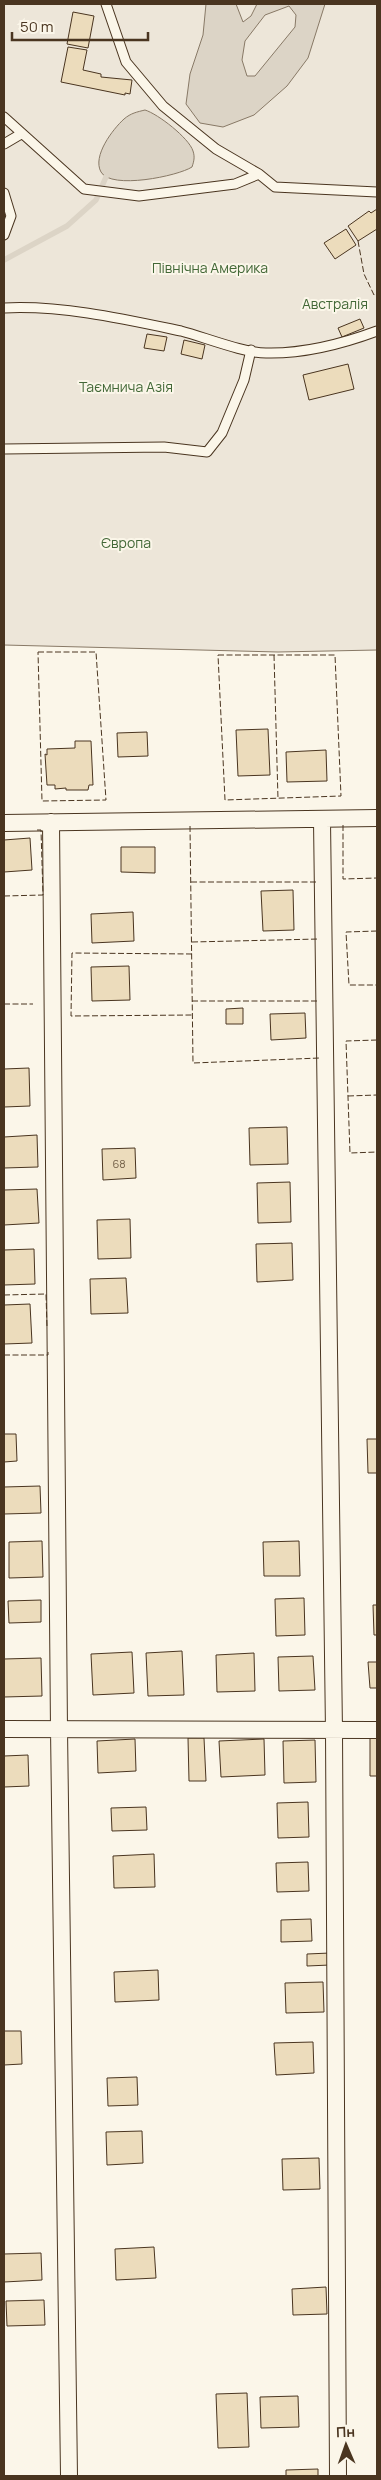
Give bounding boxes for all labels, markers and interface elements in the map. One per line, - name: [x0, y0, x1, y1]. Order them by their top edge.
- scale bar: [12, 10, 149, 42]
- text: 50 m: [20, 16, 54, 37]
- park label: Північна Америка: [152, 258, 268, 277]
- park label: Австралія: [302, 294, 368, 313]
- park label: Таємнича Азія: [79, 377, 173, 396]
- park label: Європа: [101, 533, 151, 552]
- house number: 68: [112, 1156, 126, 1171]
- north arrow: [321, 2420, 371, 2470]
- text: Пн: [336, 2422, 355, 2441]

